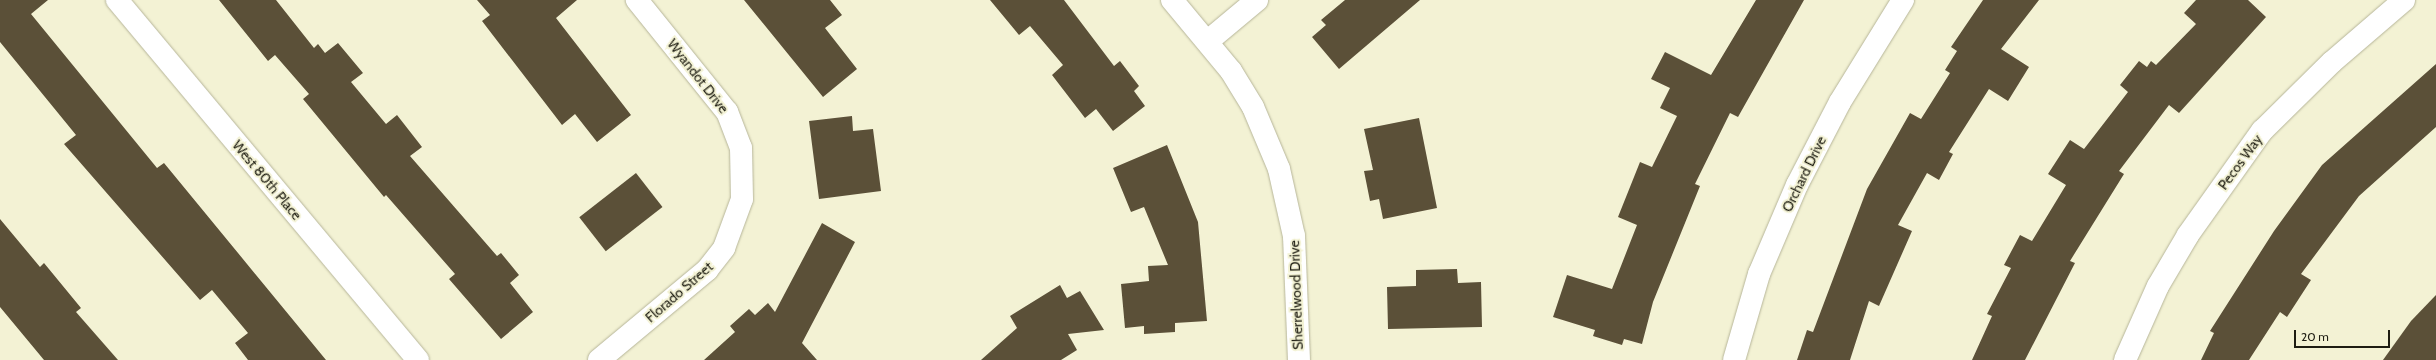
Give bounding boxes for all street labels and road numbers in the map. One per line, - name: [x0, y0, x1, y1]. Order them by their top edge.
- street label: Wyandot Drive: [664, 36, 732, 116]
- street label: Pecos Way: [2214, 131, 2266, 193]
- street label: Orchard Drive: [1778, 133, 1830, 215]
- street label: West 80th Place: [229, 137, 305, 223]
- street label: Sherrelwood Drive: [1286, 240, 1306, 350]
- street label: Florado Street: [642, 258, 716, 326]

